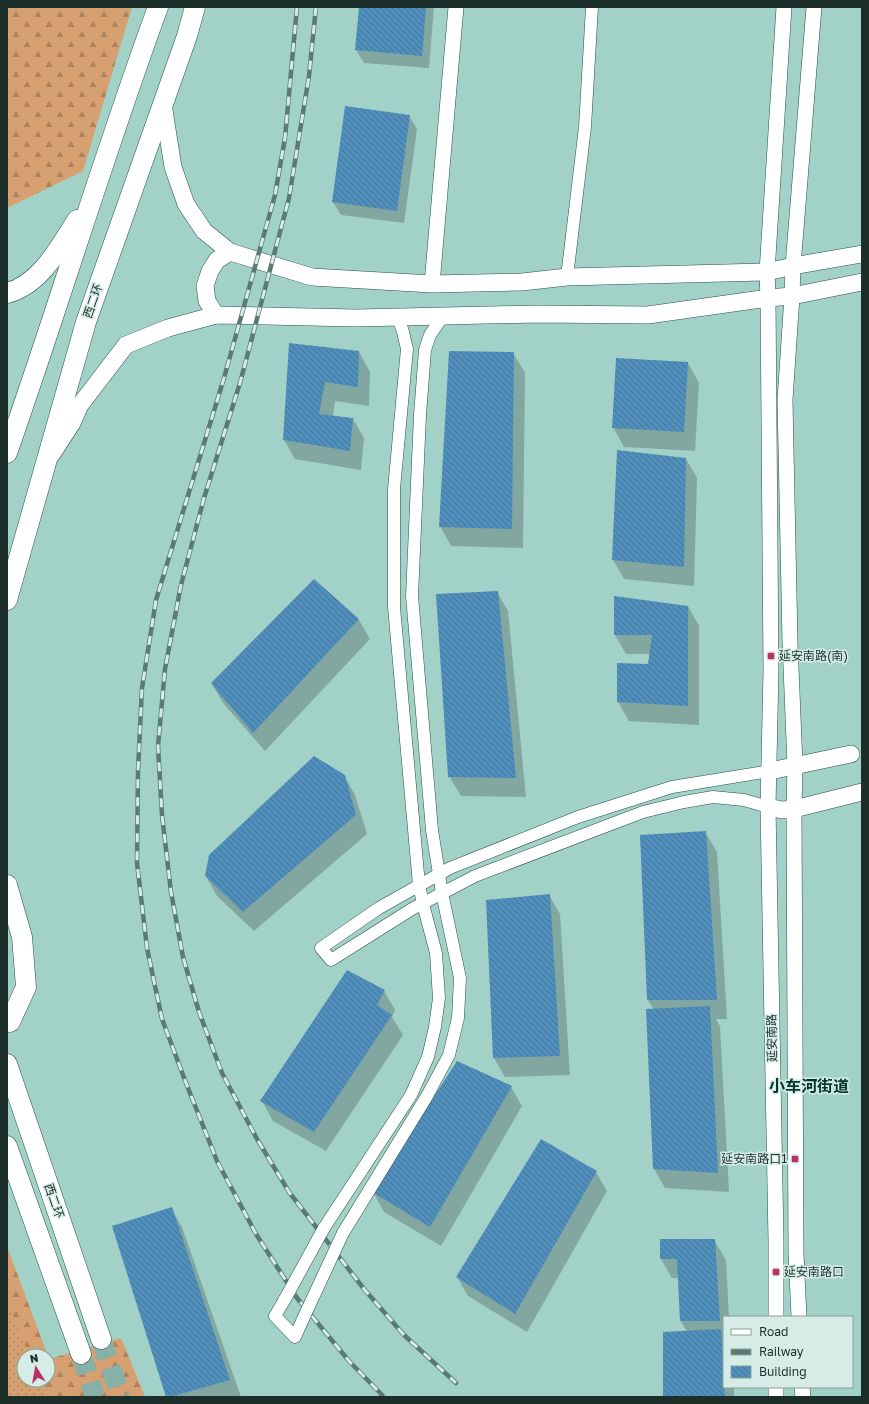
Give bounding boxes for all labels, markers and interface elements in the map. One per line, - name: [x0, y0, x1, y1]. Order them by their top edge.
- street label: 西二环: [80, 281, 105, 320]
- place label: 延安南路(南): [779, 648, 848, 663]
- marker: 延安南路(南): [766, 651, 776, 661]
- street label: 延安南路: [764, 1014, 779, 1062]
- district label: 小车河街道: [769, 1076, 849, 1096]
- place label: 延安南路口1: [721, 1151, 787, 1166]
- marker: 延安南路口1: [790, 1154, 800, 1164]
- street label: 西二环: [42, 1181, 67, 1220]
- place label: 延安南路口: [784, 1264, 844, 1279]
- marker: 延安南路口: [771, 1267, 781, 1277]
- legend: [723, 1316, 853, 1388]
- text: Road: [759, 1324, 788, 1339]
- text: Railway: [759, 1344, 804, 1359]
- north arrow: [16, 1348, 56, 1388]
- text: N: [29, 1351, 39, 1365]
- text: Building: [759, 1364, 807, 1379]

